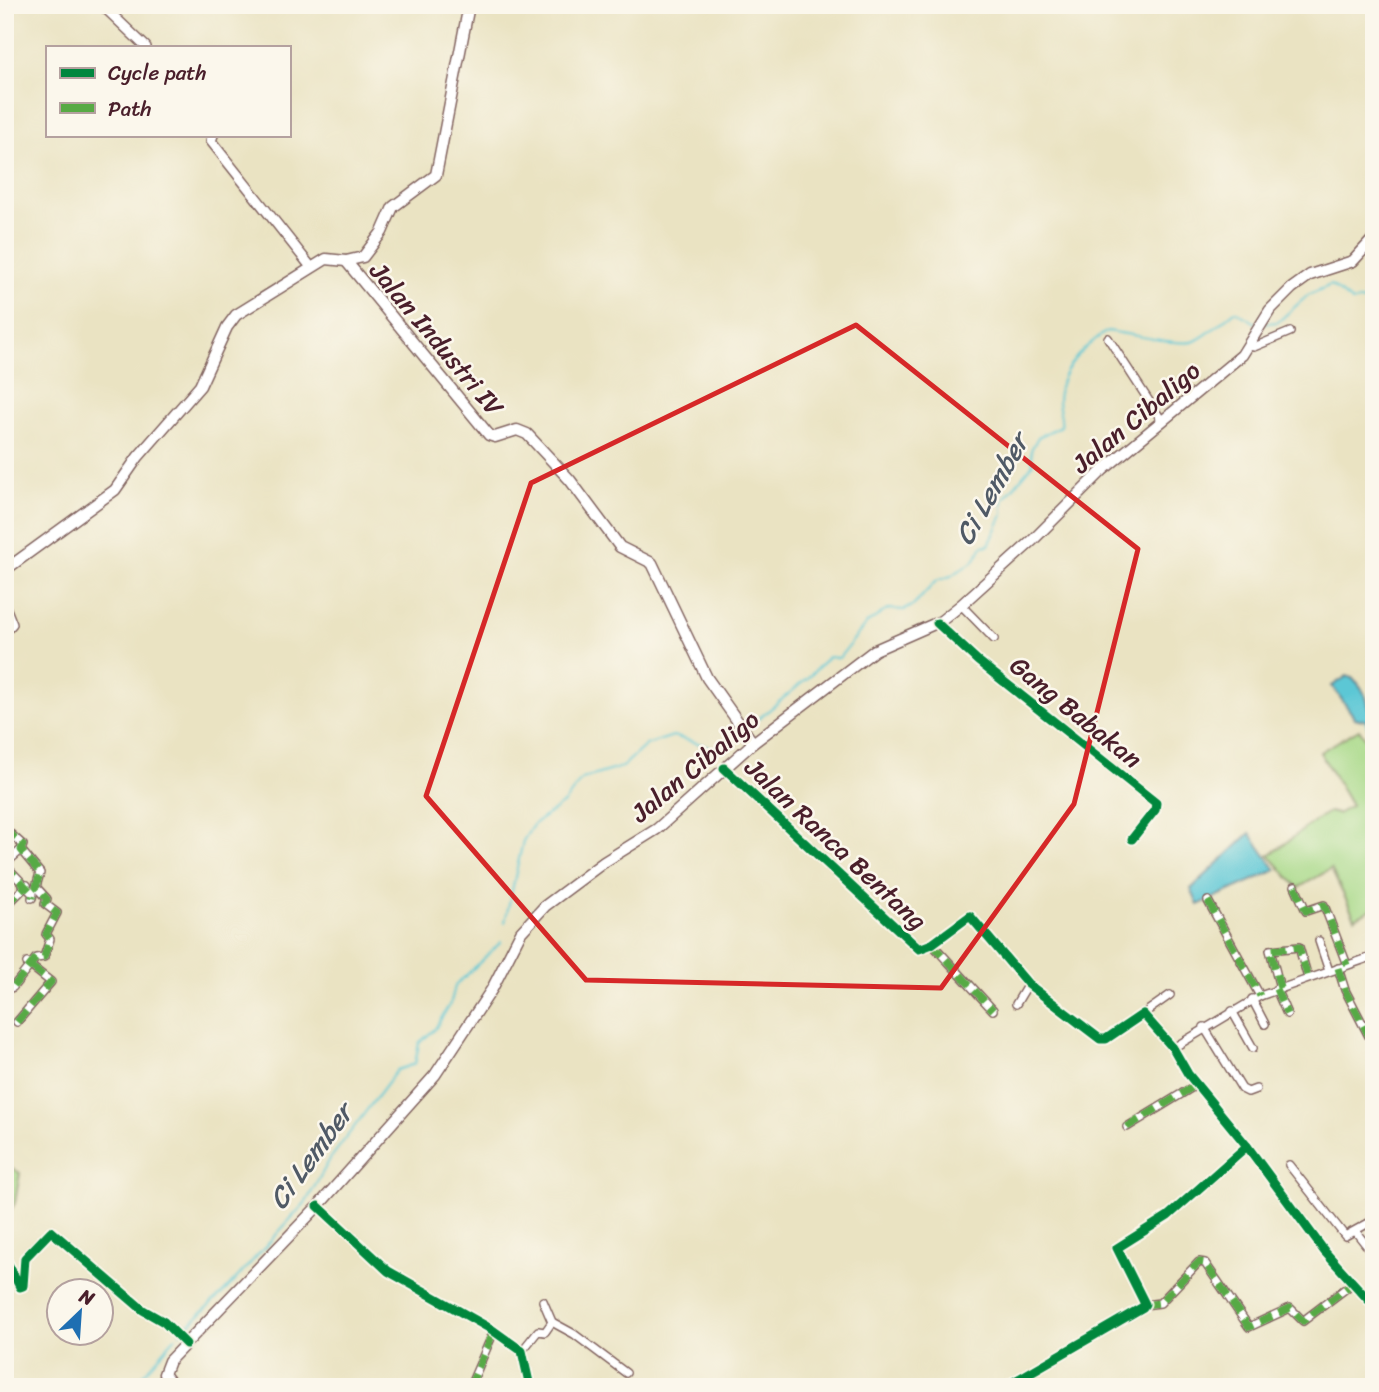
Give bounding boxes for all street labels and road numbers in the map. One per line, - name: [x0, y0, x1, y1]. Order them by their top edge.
- street label: Jalan Industri IV: [357, 250, 516, 427]
- street label: Jalan Cibaligo: [1060, 349, 1211, 486]
- street label: Gang Babakan: [999, 644, 1153, 780]
- street label: Jalan Cibaligo: [619, 698, 770, 835]
- street label: Jalan Ranca Bentang: [733, 746, 938, 942]

